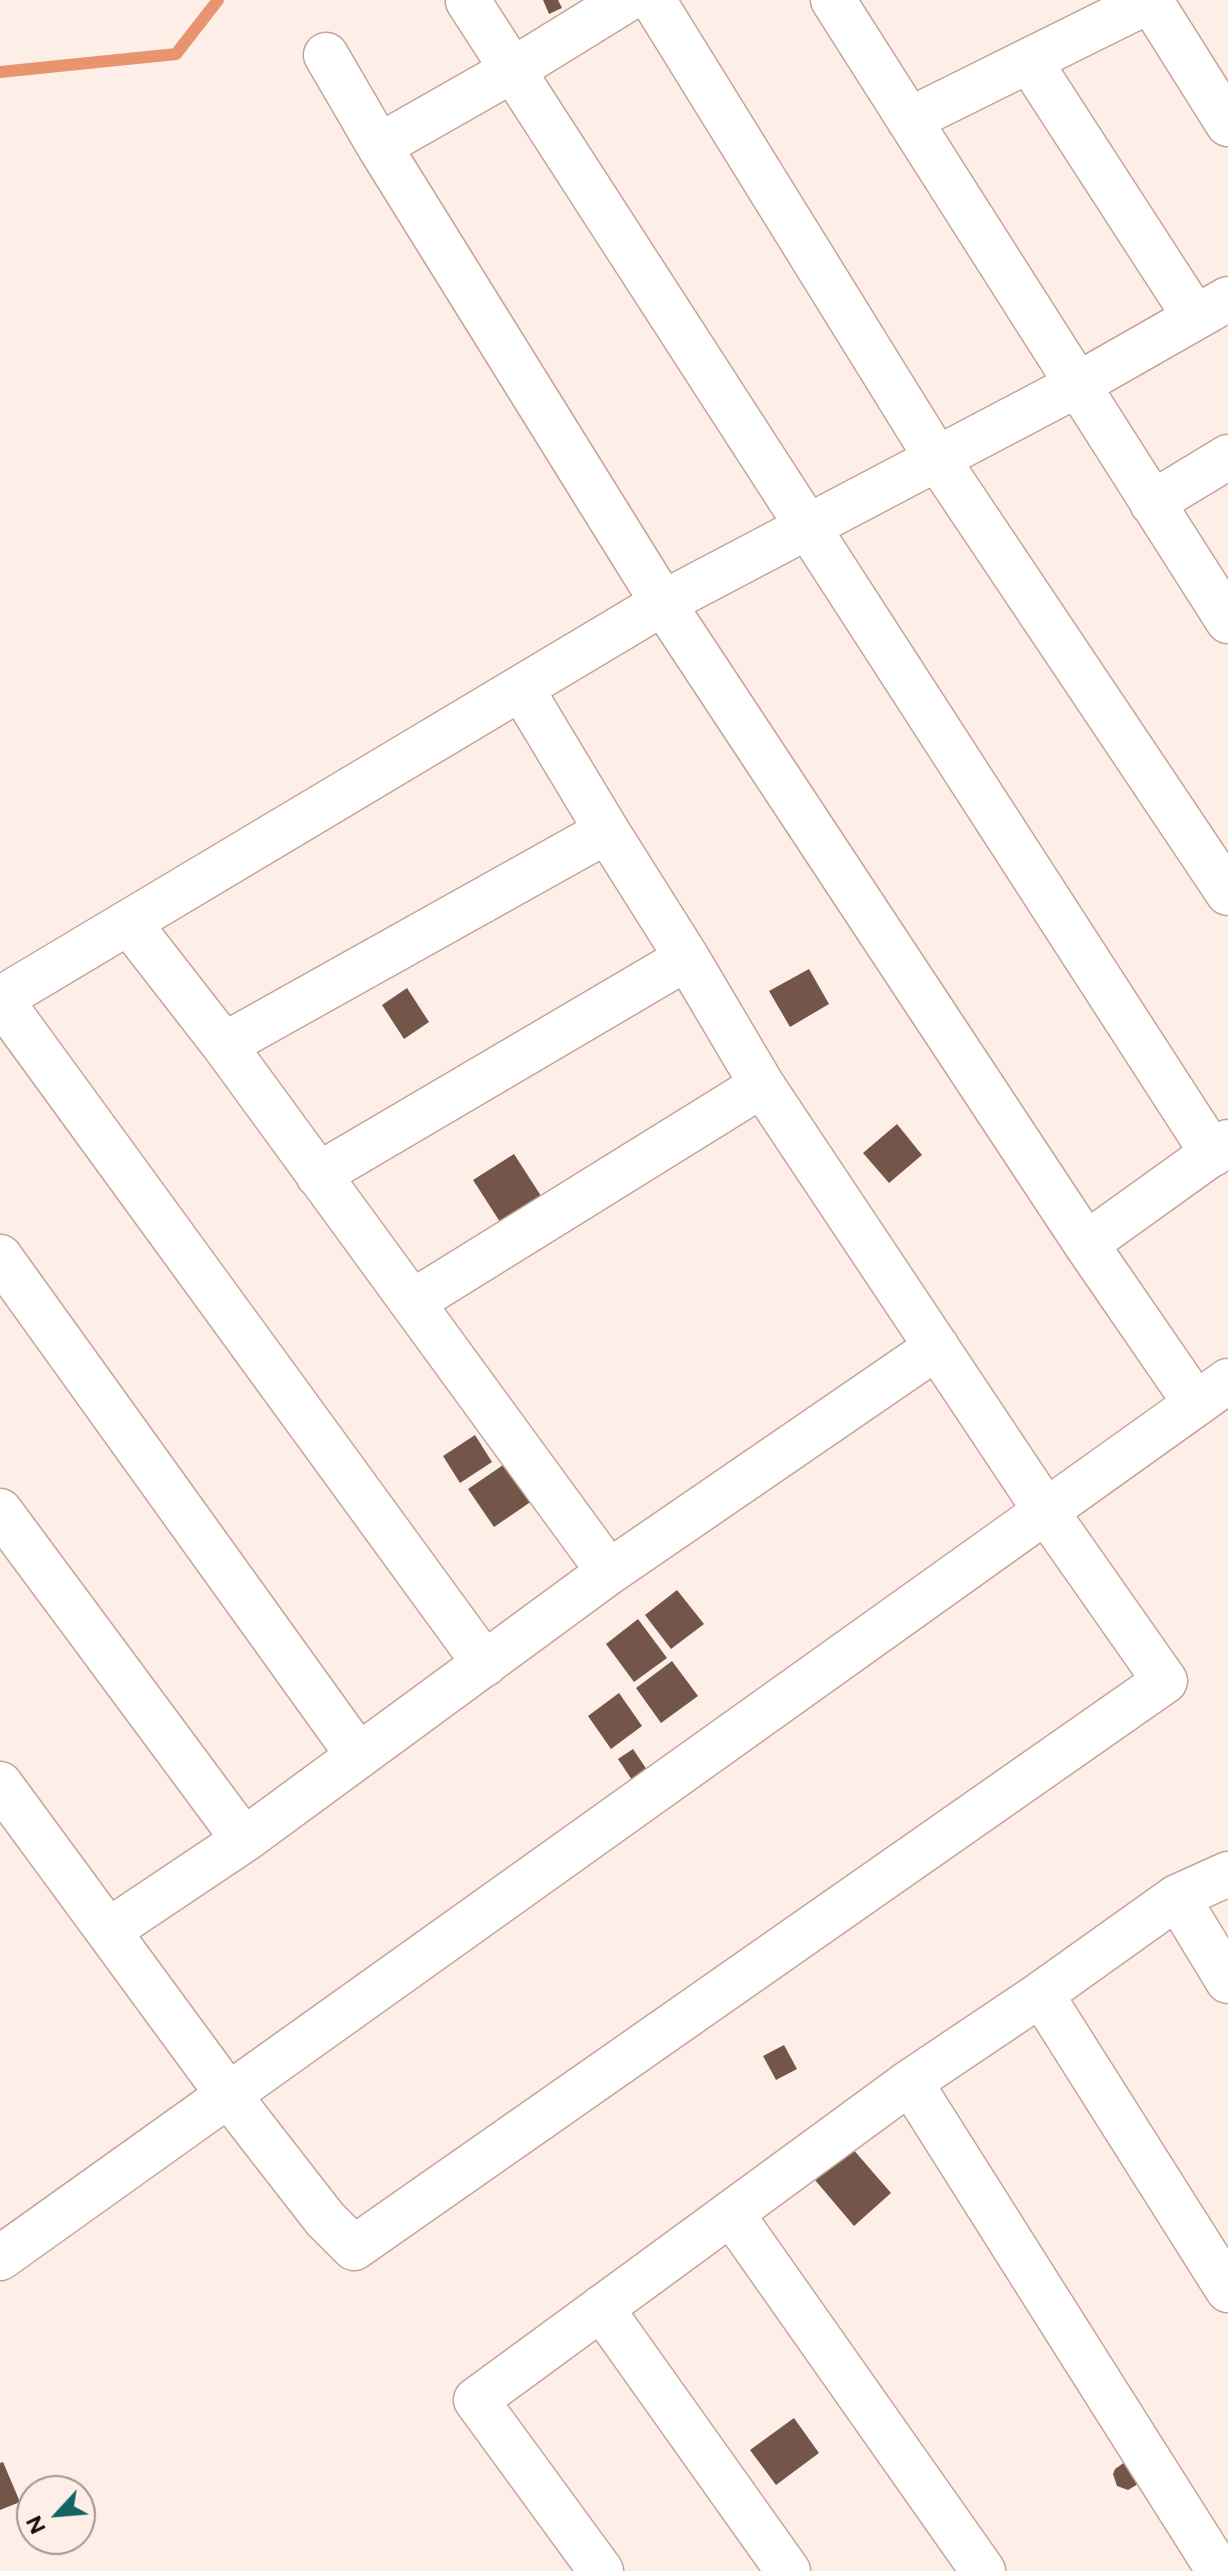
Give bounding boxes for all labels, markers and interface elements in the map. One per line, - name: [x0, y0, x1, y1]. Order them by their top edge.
- north arrow: [16, 2475, 96, 2555]
- text: N: [20, 2511, 52, 2538]

